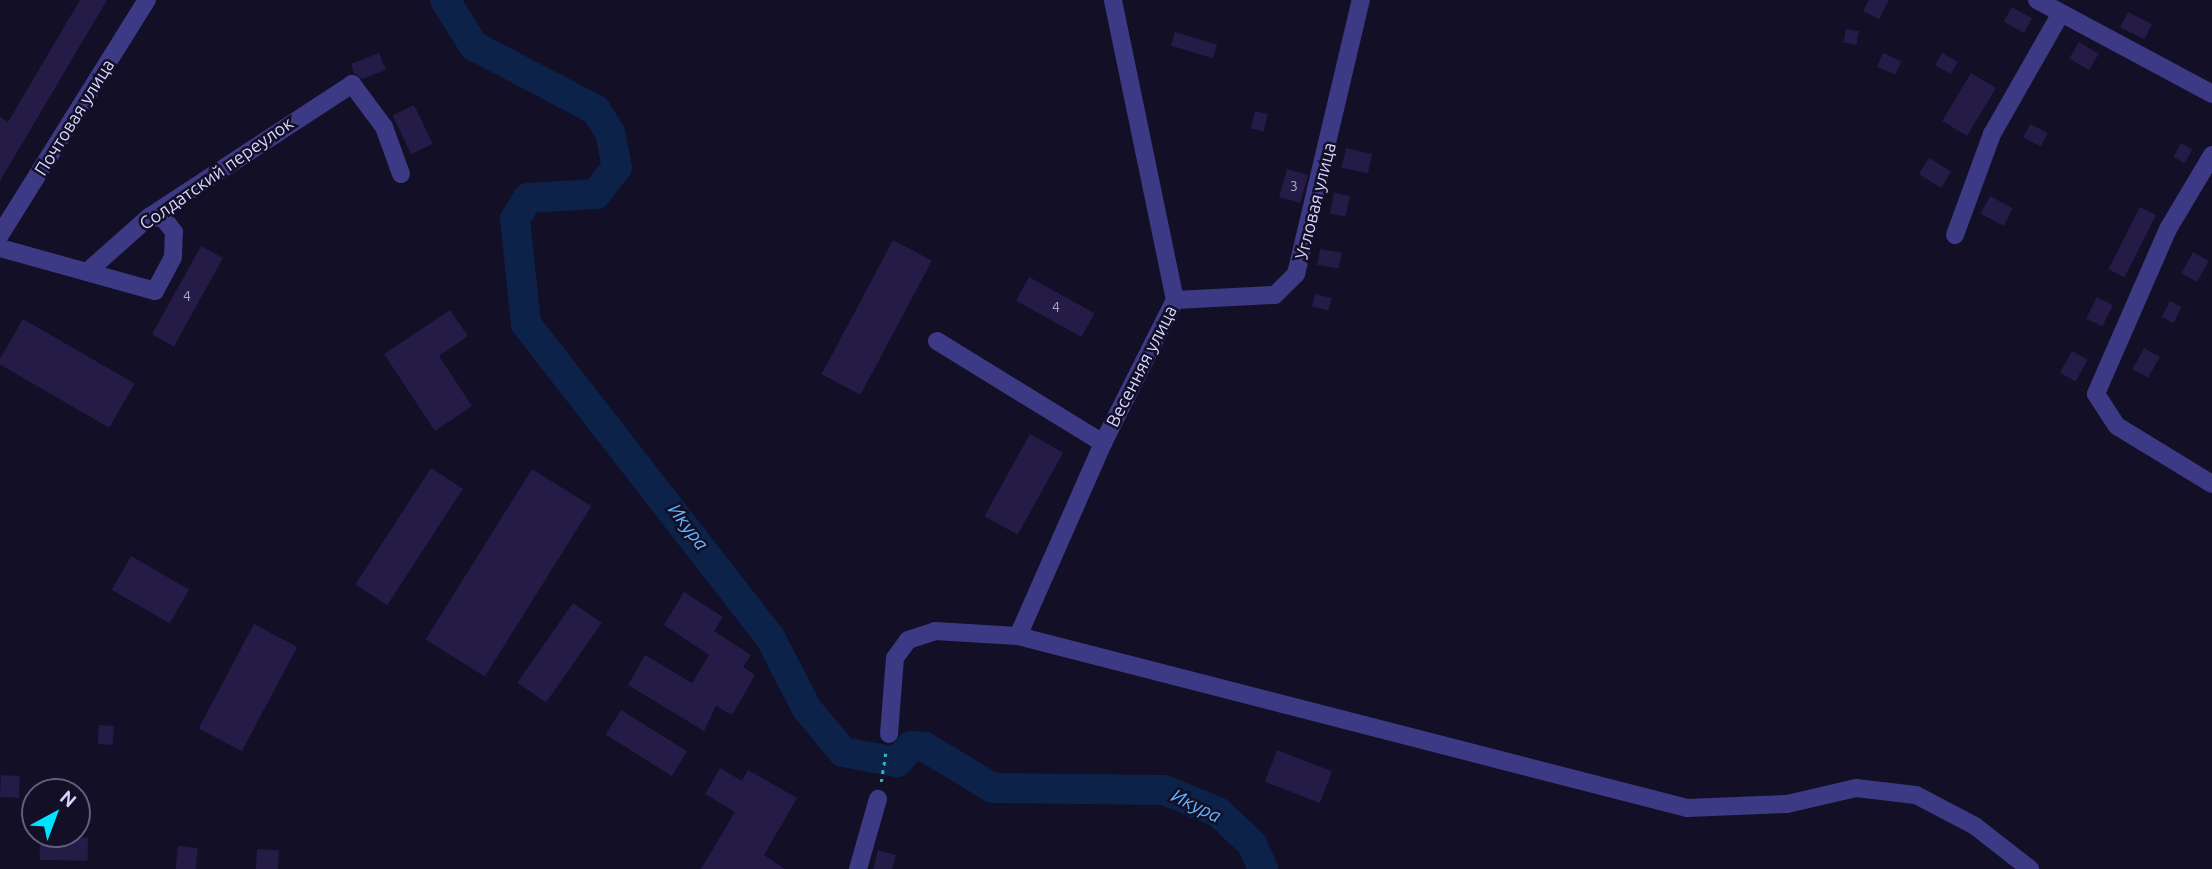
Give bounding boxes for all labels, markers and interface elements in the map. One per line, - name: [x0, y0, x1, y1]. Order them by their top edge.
- street label: Почтовая улица: [30, 55, 118, 179]
- street label: Солдатский переулок: [135, 112, 297, 234]
- street label: Угловая улица: [1290, 140, 1340, 262]
- house number: 3: [1290, 178, 1298, 194]
- house number: 4: [183, 288, 191, 304]
- house number: 4: [1052, 299, 1060, 315]
- street label: Весенняя улица: [1101, 302, 1181, 430]
- water label: Икура: [663, 499, 713, 555]
- north arrow: [21, 778, 91, 848]
- water label: Икура: [1167, 784, 1225, 828]
- text: N: [56, 786, 81, 812]

